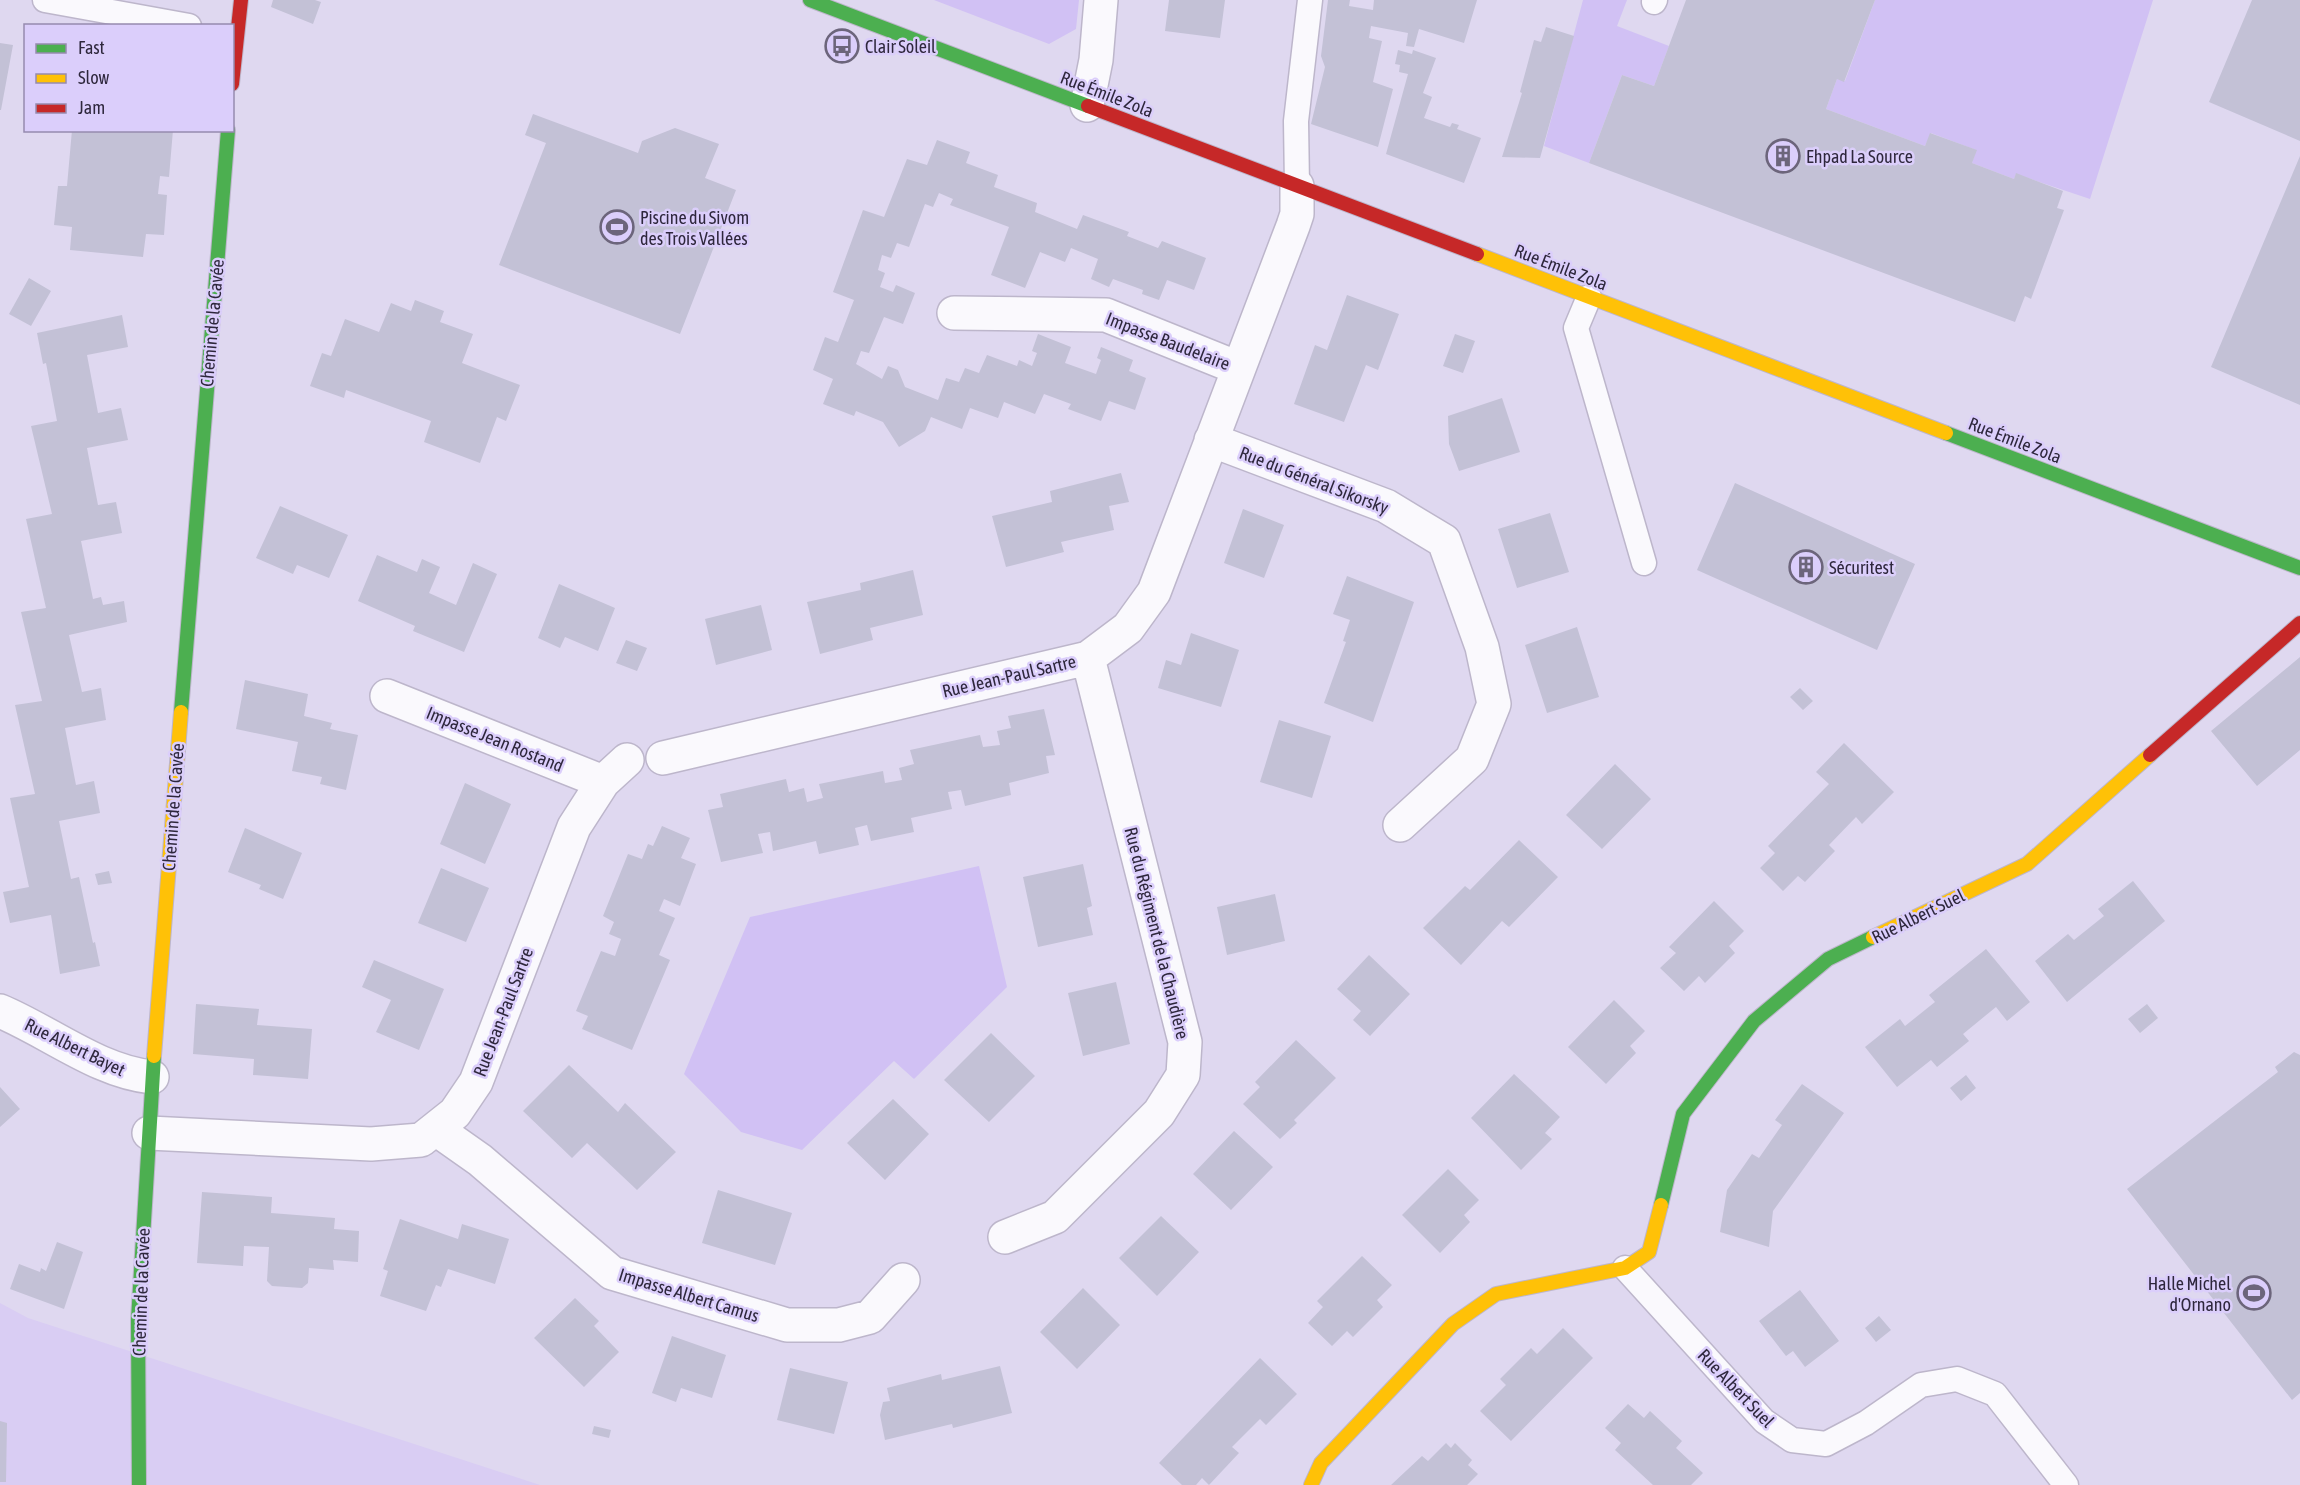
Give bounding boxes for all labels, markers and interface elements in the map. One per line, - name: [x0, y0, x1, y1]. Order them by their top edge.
- legend: [24, 24, 234, 132]
- bus stop icon: Clair Soleil: [824, 28, 860, 64]
- place label: Clair Soleil: [865, 36, 936, 57]
- text: Fast: [78, 37, 105, 58]
- text: Slow: [78, 67, 109, 88]
- street label: Rue Émile Zola: [1057, 67, 1157, 121]
- text: Jam: [78, 97, 105, 118]
- building icon: Ehpad La Source: [1765, 138, 1801, 174]
- place label: Ehpad La Source: [1806, 146, 1913, 167]
- place label: Piscine du Sivom des Trois Vallées: [640, 207, 749, 249]
- sports icon: Piscine du Sivom des Trois Vallées: [599, 209, 635, 245]
- street label: Rue Émile Zola: [1511, 240, 1611, 294]
- street label: Chemin de la Cavée: [196, 258, 228, 388]
- street label: Impasse Baudelaire: [1103, 308, 1233, 374]
- street label: Rue Émile Zola: [1965, 413, 2065, 467]
- street label: Rue du Général Sikorsky: [1237, 442, 1391, 518]
- building icon: Sécuritest: [1788, 549, 1824, 585]
- place label: Sécuritest: [1829, 557, 1894, 578]
- street label: Rue Jean-Paul Sartre: [940, 650, 1078, 702]
- street label: Impasse Jean Rostand: [423, 702, 567, 776]
- street label: Chemin de la Cavée: [158, 742, 188, 872]
- street label: Rue du Régiment de la Chaudière: [1120, 825, 1194, 1041]
- street label: Rue Albert Suel: [1868, 884, 1968, 947]
- street label: Rue Jean-Paul Sartre: [469, 945, 537, 1079]
- street label: Rue Albert Bayet: [21, 1014, 129, 1080]
- street label: Chemin de la Cavée: [128, 1228, 154, 1356]
- street label: Impasse Albert Camus: [616, 1264, 762, 1326]
- place label: Halle Michel d'Ornano: [2148, 1273, 2231, 1315]
- sports icon: Halle Michel d'Ornano: [2236, 1275, 2272, 1311]
- street label: Rue Albert Suel: [1694, 1345, 1779, 1432]

